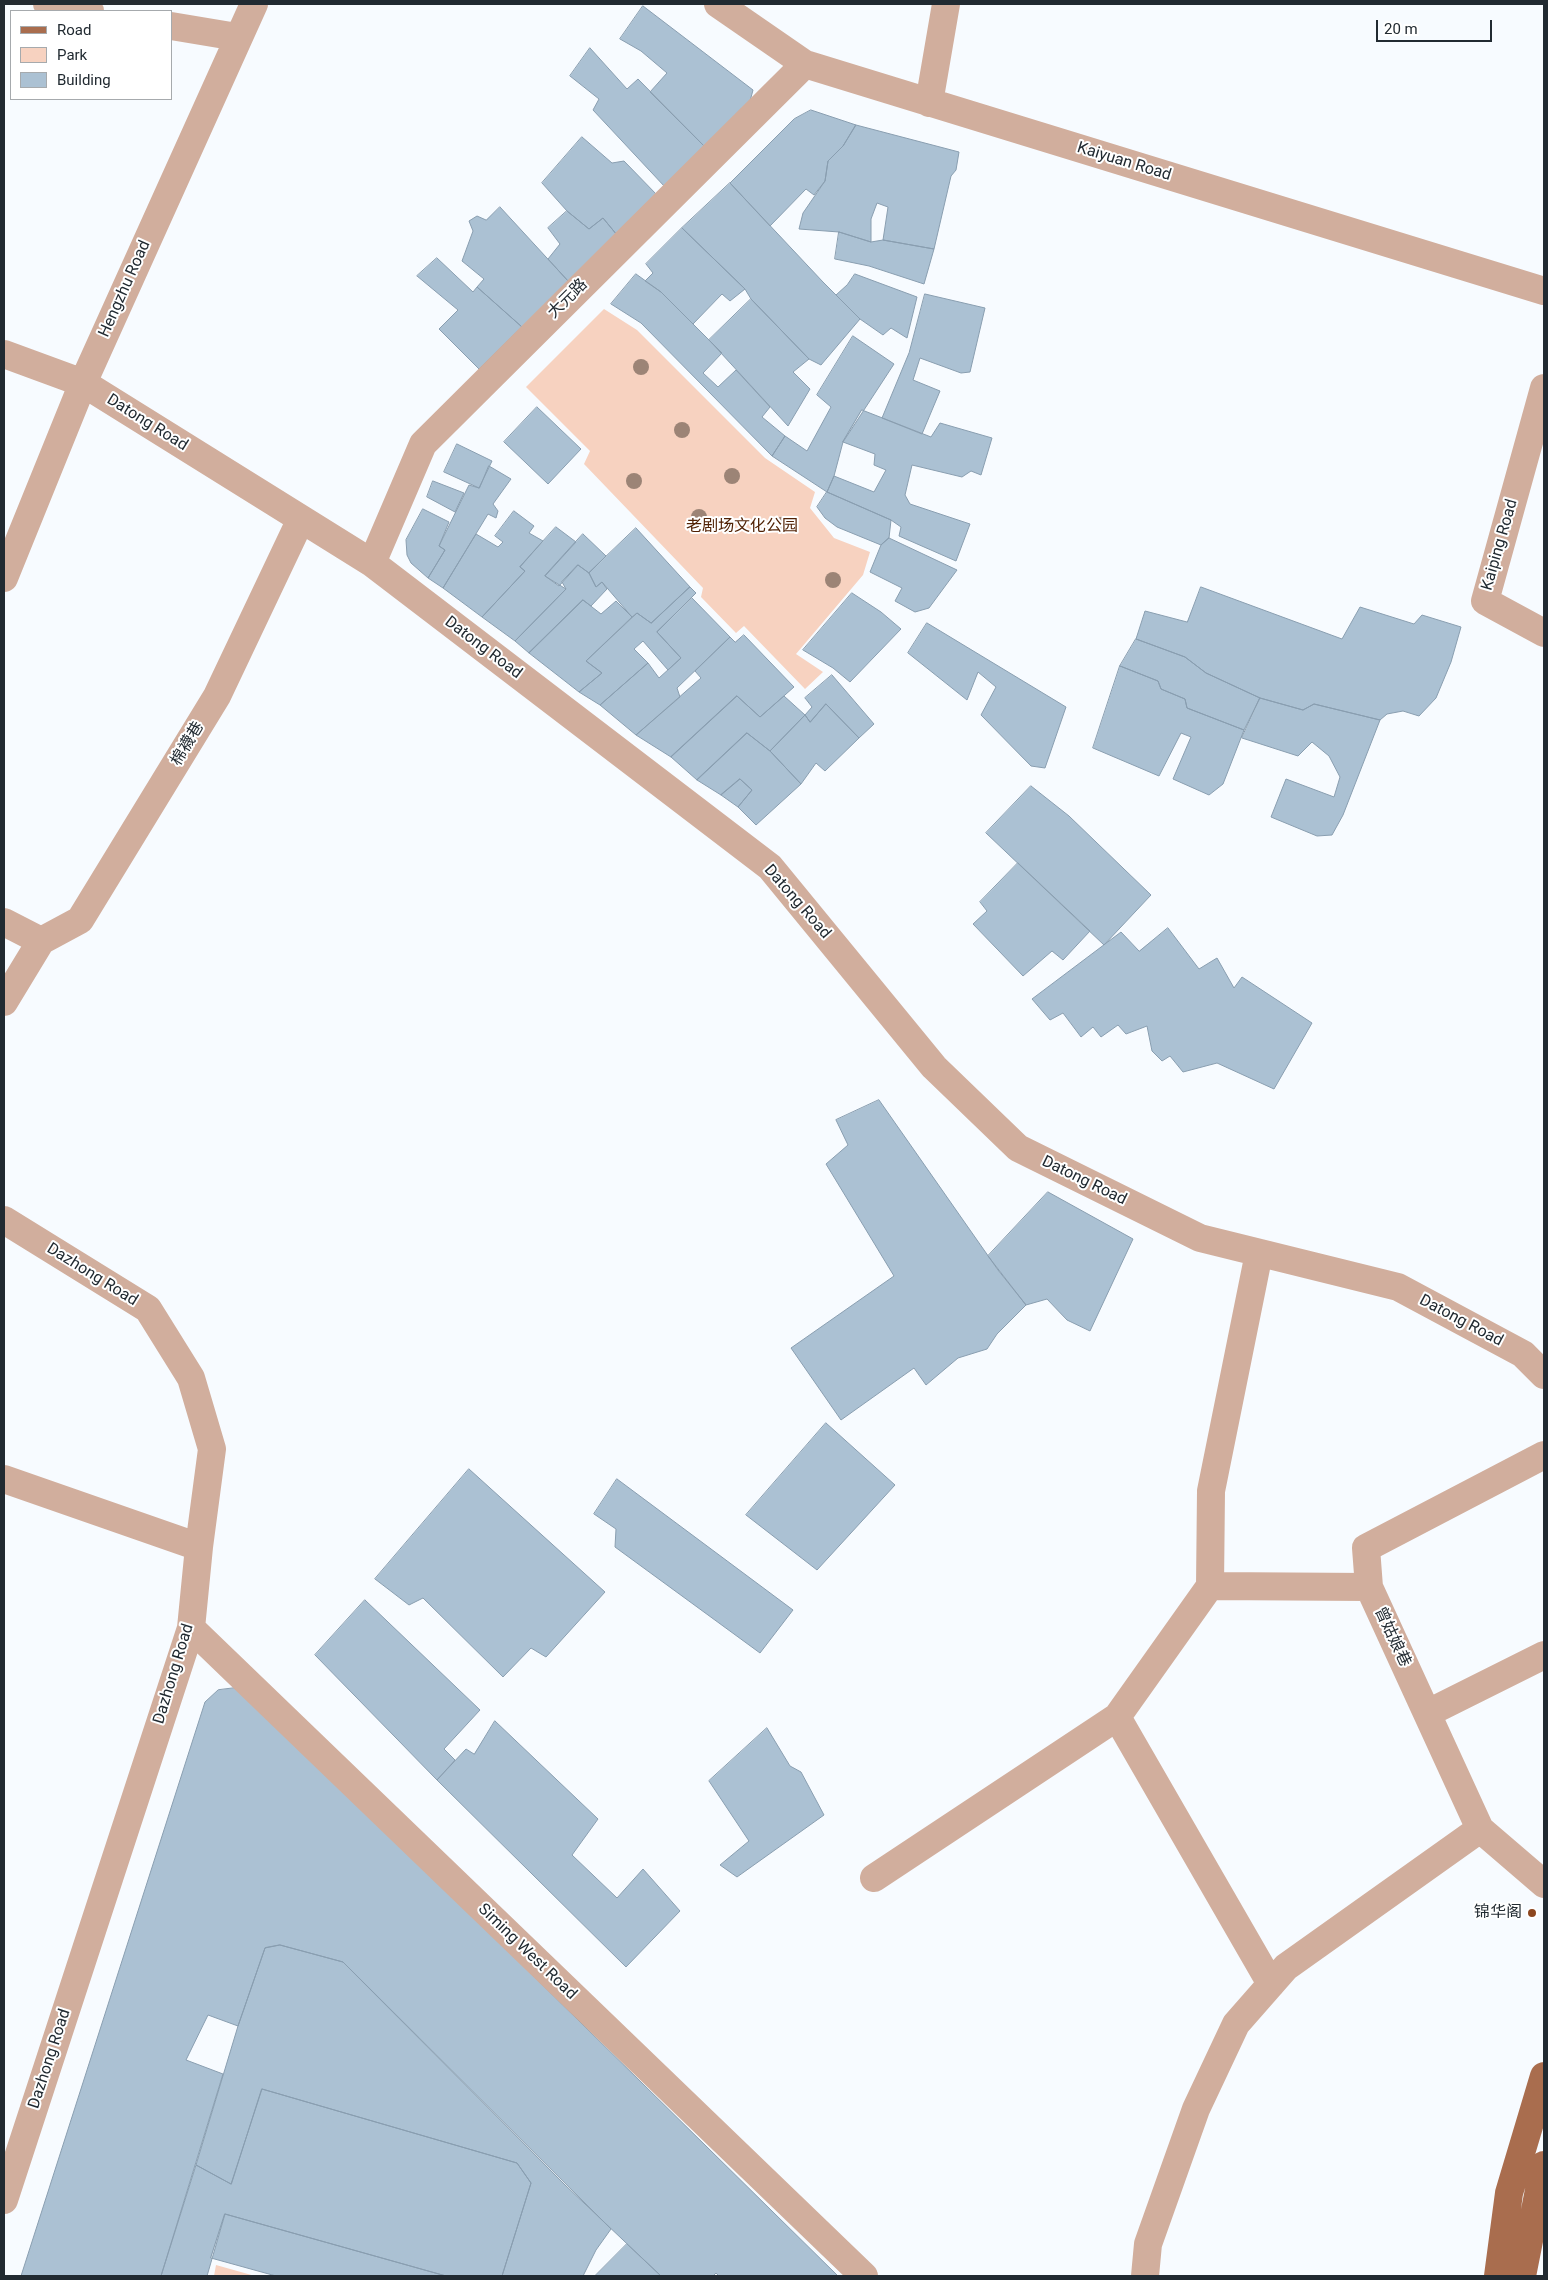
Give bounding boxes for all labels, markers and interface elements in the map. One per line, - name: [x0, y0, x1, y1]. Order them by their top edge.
- legend: [10, 10, 172, 100]
- scale bar: [1378, 10, 1494, 42]
- text: 20 m: [1384, 20, 1418, 38]
- text: Road: [57, 21, 91, 39]
- text: Park: [57, 46, 87, 64]
- text: Building: [57, 71, 111, 89]
- street label: Kaiyuan Road: [1075, 139, 1173, 185]
- street label: Hengzhu Road: [95, 238, 155, 340]
- street label: 大元路: [544, 275, 592, 323]
- street label: Datong Road: [103, 391, 191, 455]
- street label: Kaiping Road: [1478, 497, 1522, 593]
- park label: 老剧场文化公园: [686, 517, 798, 537]
- street label: Datong Road: [441, 613, 525, 683]
- street label: 棉襪巷: [167, 718, 209, 770]
- street label: Datong Road: [760, 861, 834, 943]
- street label: Datong Road: [1038, 1152, 1130, 1210]
- street label: Dazhong Road: [43, 1239, 141, 1311]
- street label: Datong Road: [1416, 1291, 1506, 1351]
- street label: 曾姑娘巷: [1370, 1604, 1414, 1670]
- street label: Dazhong Road: [150, 1622, 198, 1726]
- street label: Siming West Road: [474, 1900, 580, 2004]
- place label: 锦华阁: [1474, 1903, 1522, 1923]
- marker: 锦华阁: [1526, 1907, 1538, 1919]
- street label: Dazhong Road: [25, 2007, 75, 2111]

